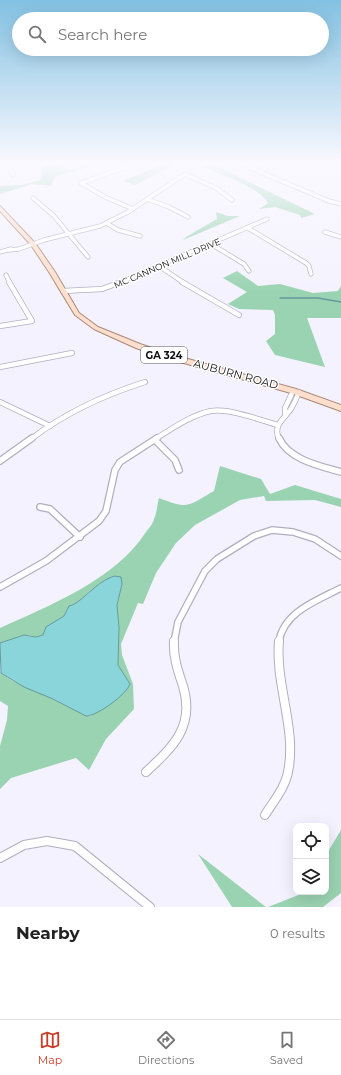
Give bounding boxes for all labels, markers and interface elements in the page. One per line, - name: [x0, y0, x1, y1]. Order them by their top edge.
- search box: [12, 12, 329, 56]
- icon: search: [26, 23, 48, 45]
- text: Search here: [58, 25, 147, 44]
- street label: MC CANNON MILL DRIVE: [112, 236, 222, 290]
- road number: GA 324: [141, 347, 187, 363]
- street label: AUBURN ROAD: [192, 356, 280, 392]
- map controls: [293, 823, 329, 895]
- button: locate: [293, 823, 329, 859]
- button: layers: [293, 859, 329, 895]
- text: Nearby: [16, 923, 80, 943]
- text: 0 results: [270, 925, 325, 941]
- tab: Map: [38, 1029, 62, 1067]
- tab: Directions: [138, 1029, 194, 1067]
- tab: Saved: [270, 1029, 303, 1067]

